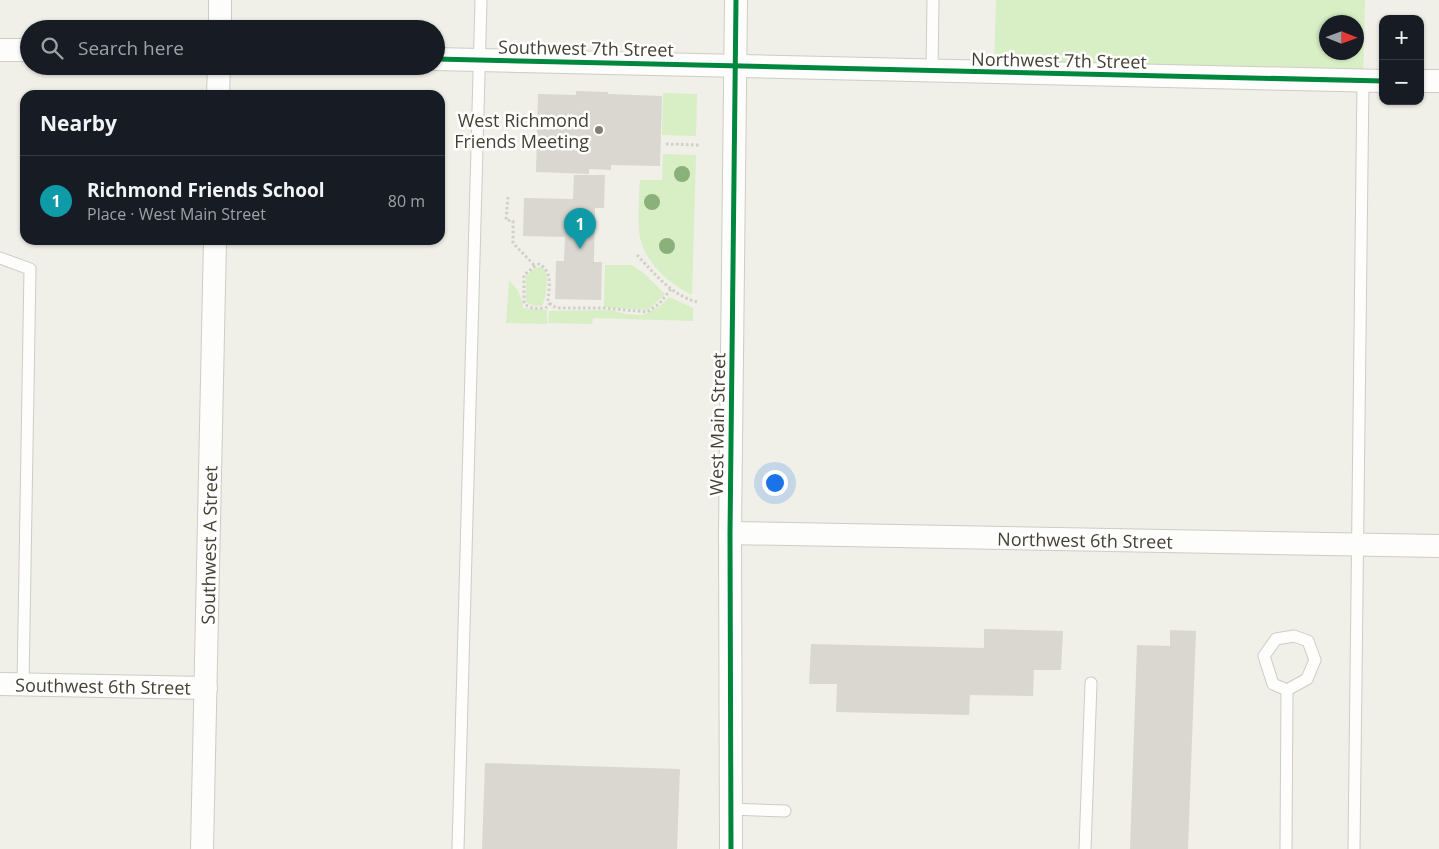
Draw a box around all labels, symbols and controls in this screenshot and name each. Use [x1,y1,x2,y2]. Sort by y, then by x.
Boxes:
north arrow [1319,15,1364,60]
map controls [1379,15,1424,105]
button: + [1379,15,1424,60]
search box [20,20,445,75]
icon: search [38,34,66,62]
street label: Southwest 7th Street [498,34,674,62]
text: Search here [78,35,184,61]
street label: Northwest 7th Street [971,46,1147,74]
button: − [1379,60,1424,105]
place label: West Richmond Friends Meeting [454,108,589,153]
text: Nearby [40,109,117,137]
marker: West Richmond Friends Meeting [593,124,605,136]
text: Richmond Friends School [87,177,324,203]
text: 1 [51,190,61,212]
text: 80 m [388,190,425,212]
text: Place · West Main Street [87,203,266,225]
pin: 1 [564,208,596,249]
street label: West Main Street [704,352,730,496]
street label: Southwest A Street [196,465,222,625]
your location [762,470,788,496]
street label: Northwest 6th Street [997,526,1173,554]
street label: Southwest 6th Street [15,672,191,700]

